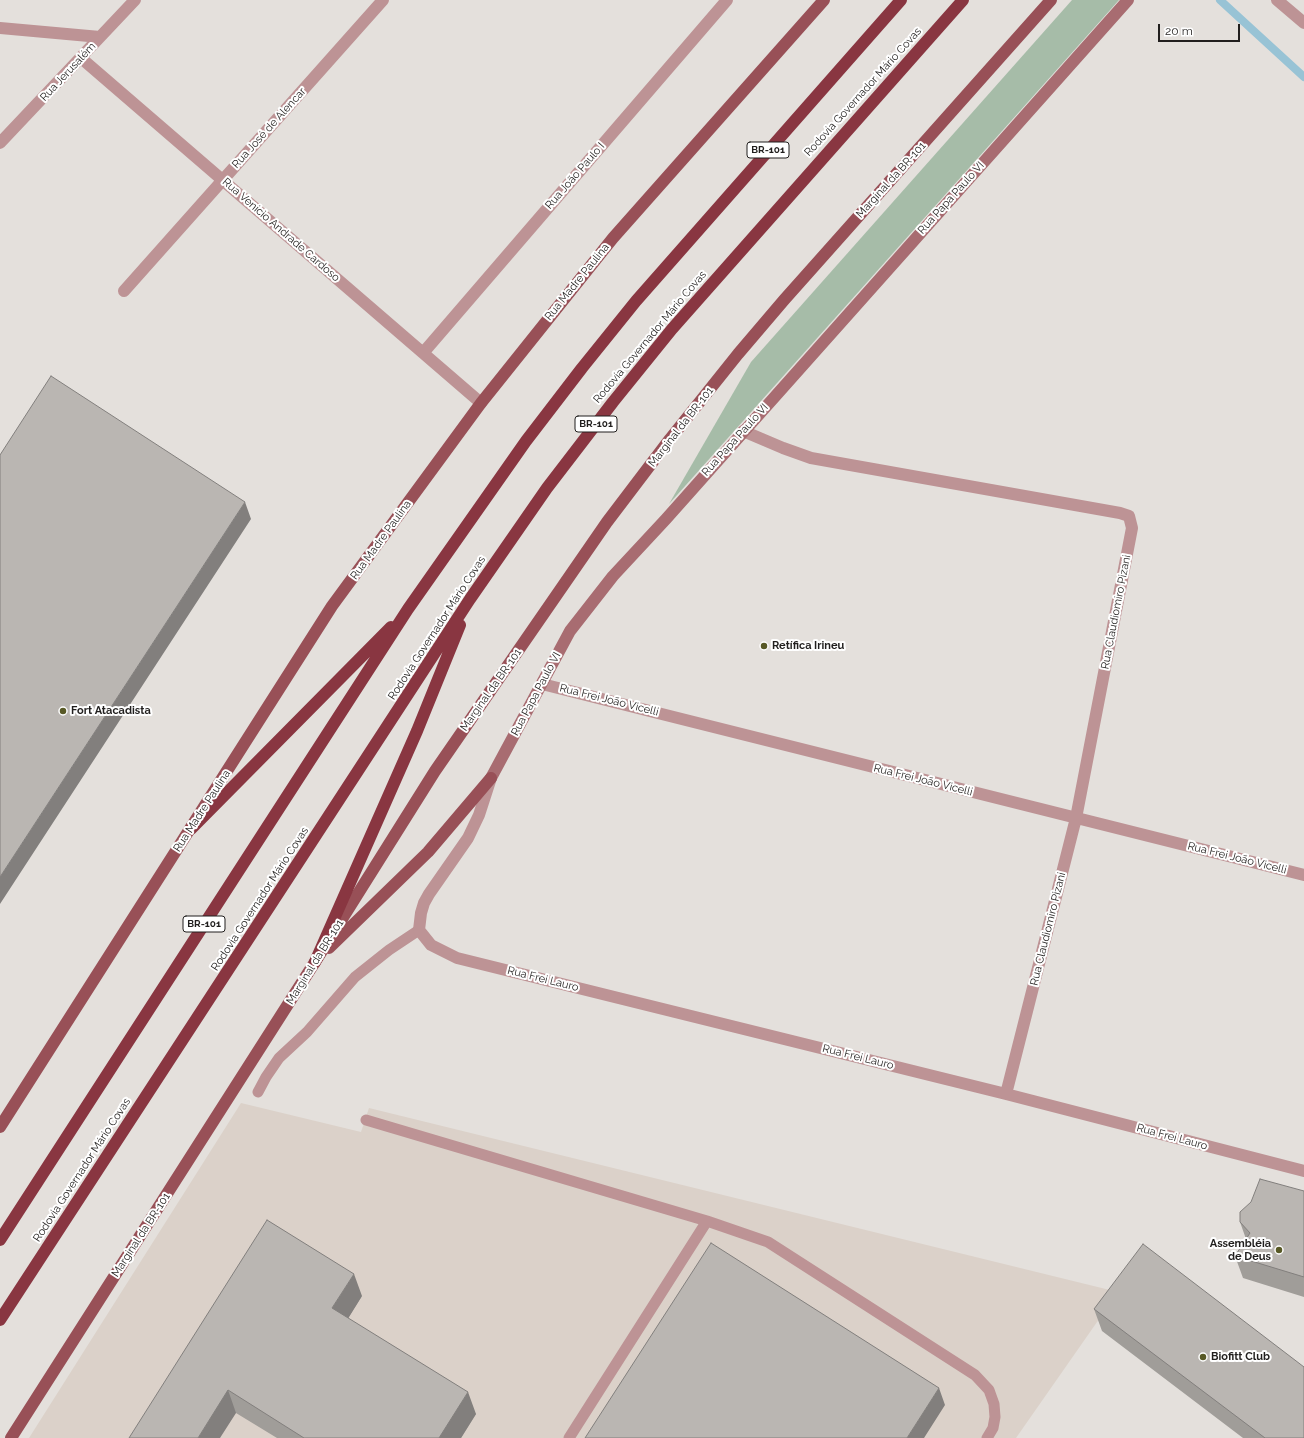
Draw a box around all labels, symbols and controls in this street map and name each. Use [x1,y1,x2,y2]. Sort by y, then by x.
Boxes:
scale bar [1160,16,1242,42]
text: 20 m [1165,24,1193,38]
street label: Rodovia Governador Mário Covas [802,25,924,159]
street label: Rua Jerusalém [37,40,99,104]
street label: Rua José de Alencar [229,85,309,171]
street label: Marginal da BR-101 [853,139,929,221]
street label: Rua João Paulo I [542,140,608,212]
road number: BR-101 [747,142,789,158]
street label: Rua Papa Paulo VI [915,159,987,237]
street label: Rua Venício Andrade Cardoso [220,175,342,285]
street label: Rua Madre Paulina [542,241,612,323]
street label: Rodovia Governador Mário Covas [591,268,709,406]
street label: Marginal da BR-101 [646,384,716,470]
street label: Rua Papa Paulo VI [699,401,771,479]
road number: BR-101 [575,416,617,432]
street label: Rua Madre Paulina [348,498,414,582]
street label: Rodovia Governador Mário Covas [386,554,488,702]
street label: Rua Claudiomiro Pizani [1098,554,1134,670]
place label: Retífica Irineu [772,639,844,653]
marker: Retífica Irineu [759,641,769,651]
street label: Marginal da BR-101 [458,646,524,734]
street label: Rua Papa Paulo VI [508,650,564,738]
street label: Rua Frei João Vicelli [558,681,660,719]
place label: Fort Atacadista [71,704,151,718]
marker: Fort Atacadista [58,706,68,716]
street label: Rua Frei João Vicelli [872,761,974,799]
street label: Rua Madre Paulina [171,768,233,854]
street label: Rodovia Governador Mário Covas [209,825,311,973]
street label: Rua Frei João Vicelli [1186,839,1288,877]
street label: Rua Claudiomiro Pizani [1028,871,1068,987]
road number: BR-101 [183,916,225,932]
street label: Marginal da BR-101 [284,917,346,1007]
street label: Rua Frei Lauro [506,964,580,994]
street label: Rua Frei Lauro [821,1042,895,1072]
street label: Rodovia Governador Mário Covas [31,1096,133,1244]
street label: Rua Frei Lauro [1135,1121,1209,1153]
street label: Marginal da BR-101 [109,1190,173,1280]
place label: Assembléia de Deus [1210,1237,1271,1263]
marker: Assembléia de Deus [1274,1245,1284,1255]
place label: Biofitt Club [1211,1350,1270,1364]
marker: Biofitt Club [1198,1352,1208,1362]

